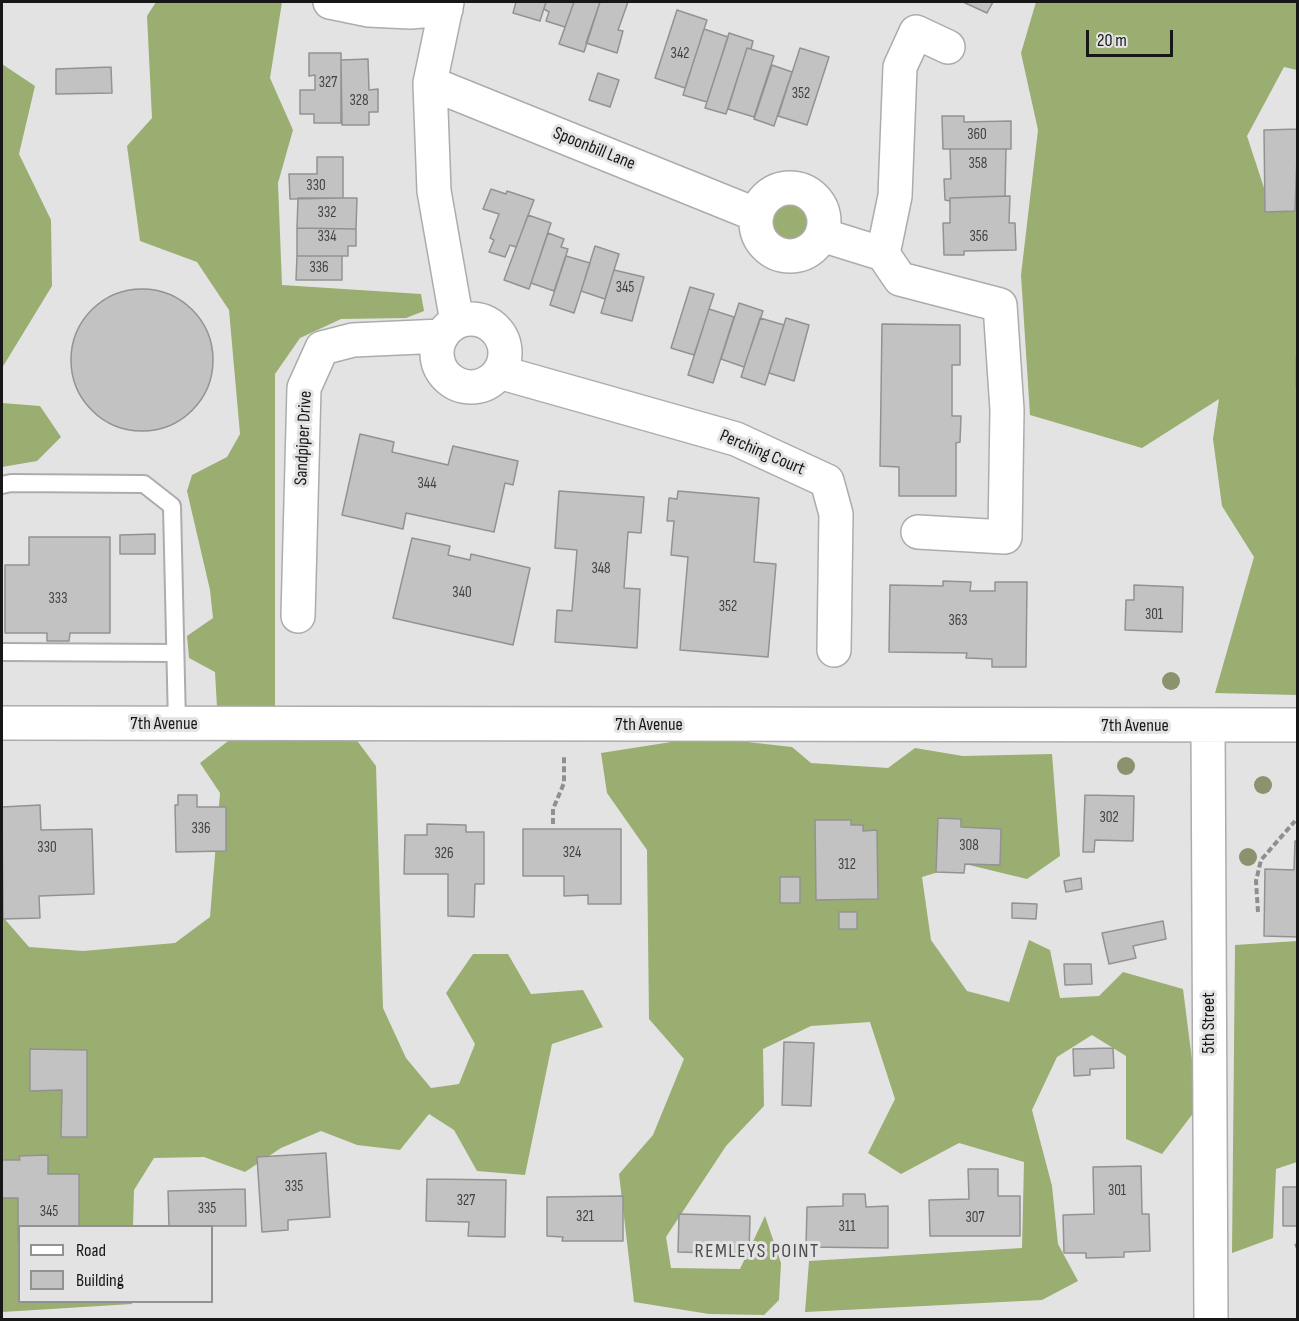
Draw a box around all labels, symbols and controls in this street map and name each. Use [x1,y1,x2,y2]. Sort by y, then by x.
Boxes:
scale bar [1089,18,1176,56]
text: 20 m [1097,30,1127,51]
house number: 342 [671,45,689,63]
house number: 327 [319,74,337,92]
house number: 352 [792,85,810,103]
house number: 328 [349,92,369,110]
street label: Spoonbill Lane [550,123,638,175]
house number: 360 [967,126,987,144]
house number: 358 [969,155,987,173]
house number: 330 [306,177,326,195]
house number: 332 [318,204,336,222]
house number: 334 [318,228,336,246]
house number: 356 [970,228,988,246]
house number: 336 [309,259,329,277]
house number: 345 [616,279,634,297]
street label: Sandpiper Drive [291,390,317,486]
street label: Perching Court [716,425,808,481]
house number: 344 [418,475,436,493]
house number: 348 [591,560,611,578]
house number: 340 [452,584,472,602]
house number: 333 [49,590,67,608]
house number: 352 [719,598,737,616]
house number: 301 [1145,606,1163,624]
house number: 363 [948,612,968,630]
street label: 7th Avenue [130,713,198,735]
street label: 7th Avenue [615,714,683,736]
street label: 7th Avenue [1101,715,1169,737]
house number: 302 [1099,809,1119,827]
house number: 336 [191,820,211,838]
house number: 308 [959,837,979,855]
house number: 330 [37,839,57,857]
house number: 324 [563,844,581,862]
house number: 326 [434,845,454,863]
house number: 312 [838,856,856,874]
street label: 5th Street [1198,992,1220,1054]
house number: 335 [285,1178,303,1196]
house number: 301 [1108,1182,1126,1200]
house number: 327 [457,1192,475,1210]
house number: 335 [198,1200,216,1218]
house number: 345 [40,1203,58,1221]
house number: 321 [576,1208,594,1226]
house number: 307 [966,1209,984,1227]
house number: 311 [839,1218,855,1236]
legend [18,1225,213,1303]
text: Road [76,1240,106,1261]
district label: REMLEYS POINT [694,1240,820,1264]
text: Building [76,1270,124,1291]

